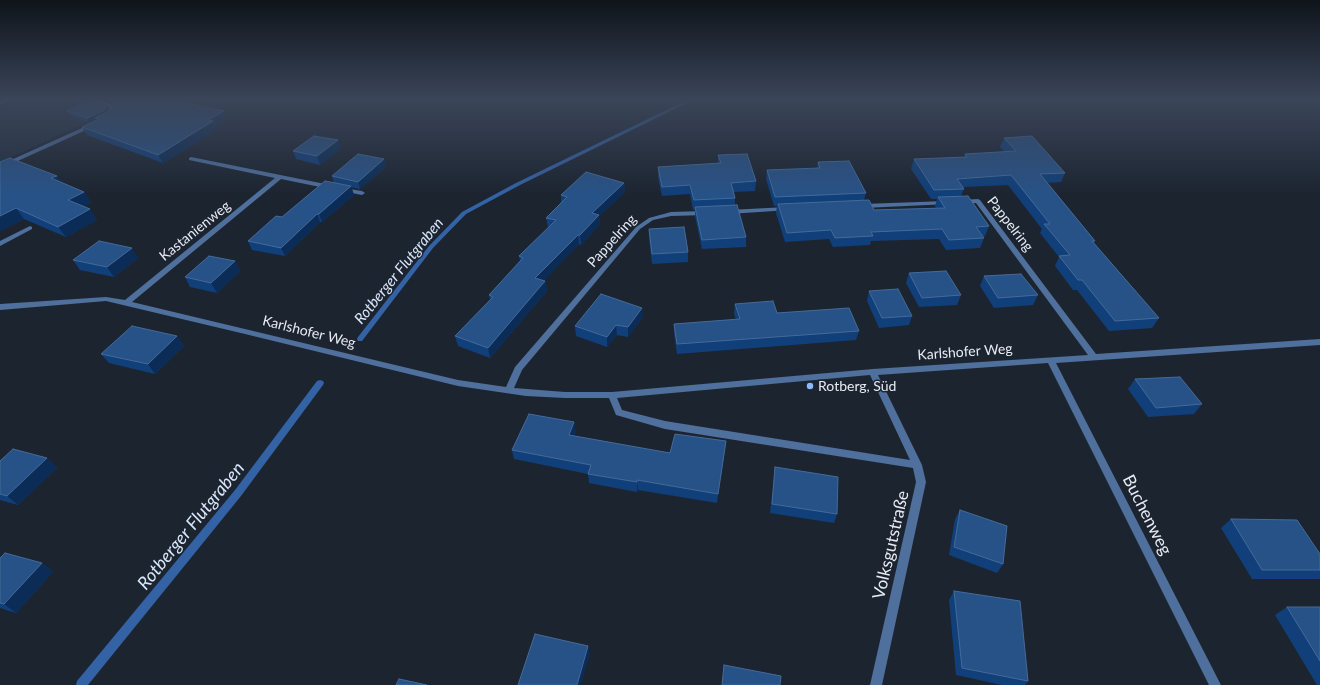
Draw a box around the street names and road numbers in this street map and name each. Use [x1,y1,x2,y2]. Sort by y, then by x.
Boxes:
street label: Pappelring [983,193,1037,255]
street label: Kastanienweg [156,197,234,265]
street label: Pappelring [584,211,640,271]
street label: Karlshofer Weg [261,312,357,352]
street label: Karlshofer Weg [917,340,1013,364]
street label: Buchenweg [1118,471,1176,559]
street label: Volksgutstraße [869,489,913,601]

